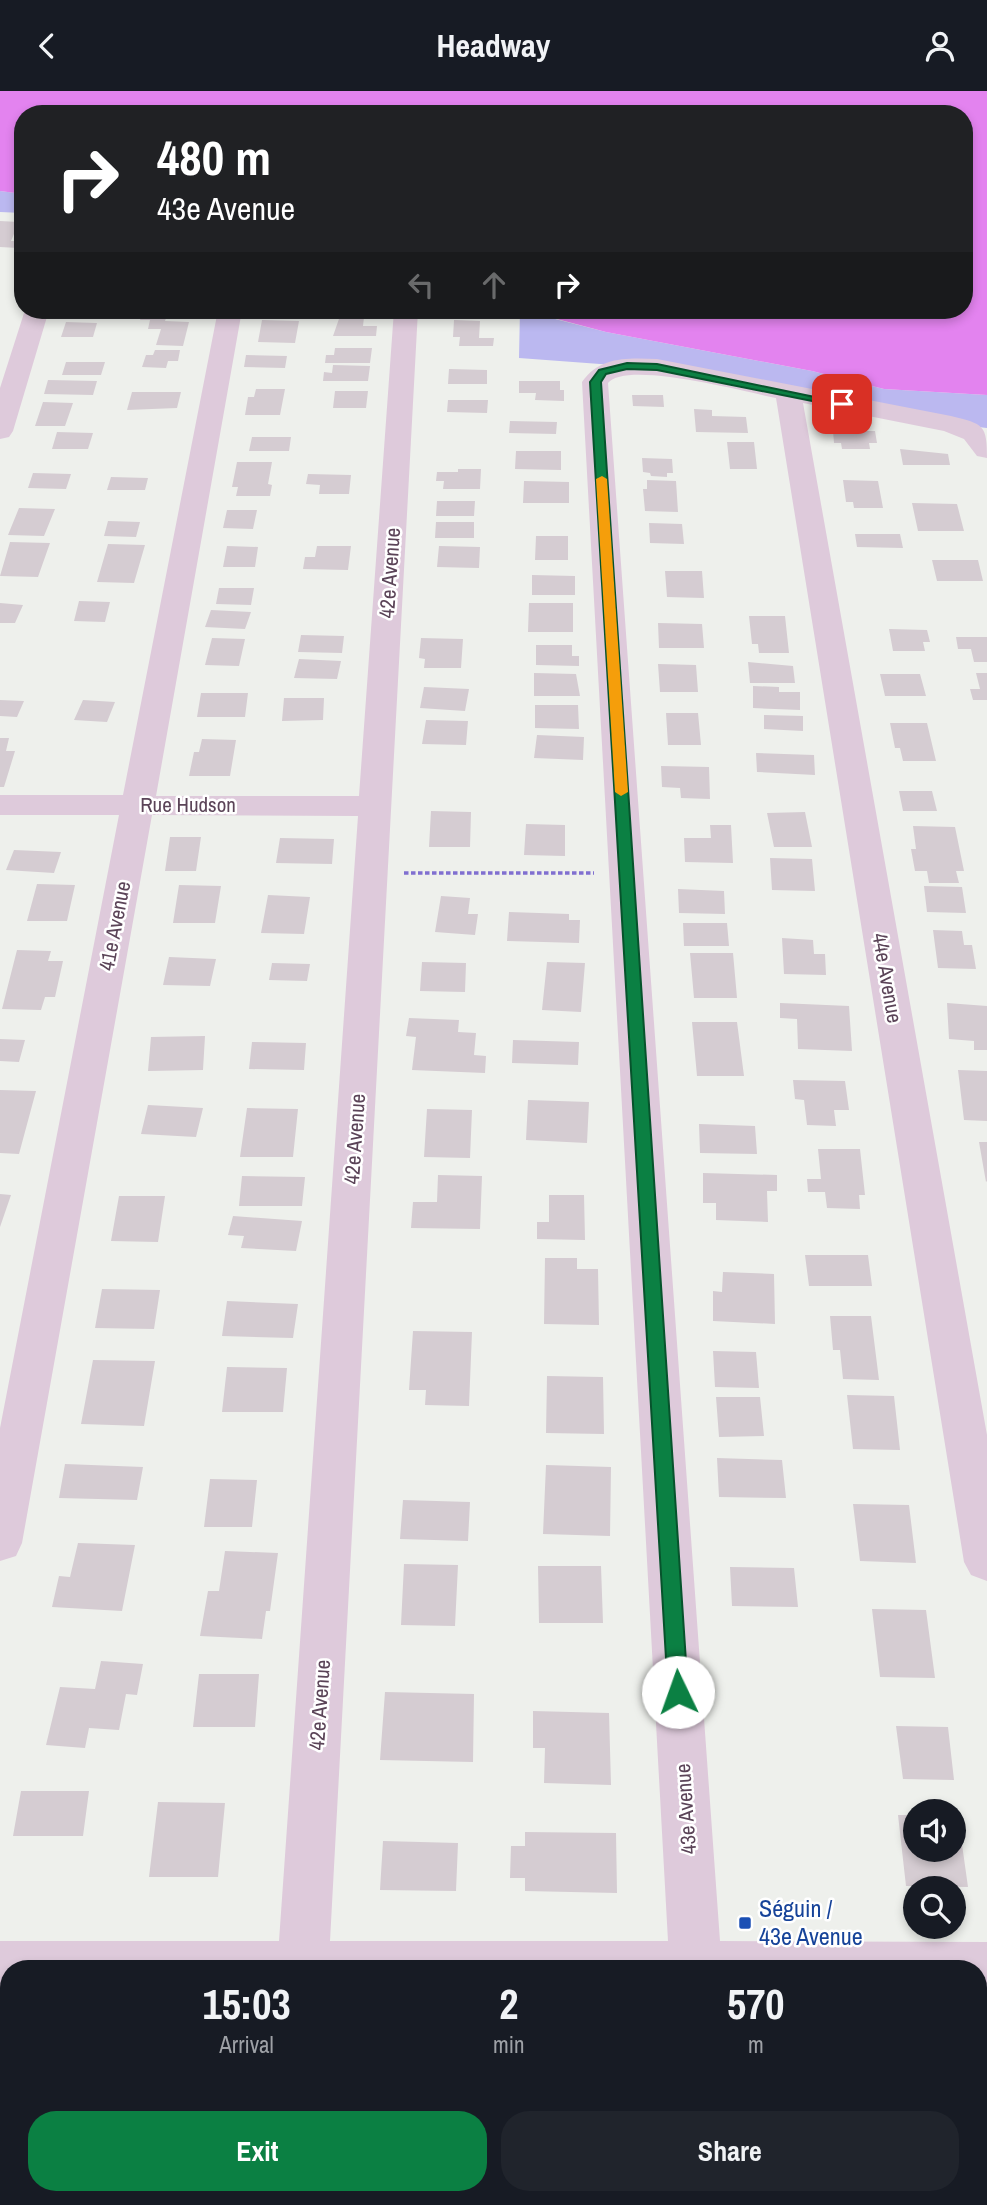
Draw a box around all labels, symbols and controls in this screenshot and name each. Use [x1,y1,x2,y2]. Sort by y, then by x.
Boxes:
text: Headway [437,24,550,67]
icon: back [28,27,66,65]
icon: person [921,27,959,65]
text: 480 m [157,124,271,190]
icon: right [42,133,133,224]
text: 43e Avenue [157,187,295,230]
icon: left [402,266,440,304]
icon: ahead [475,266,513,304]
icon: right [548,266,586,304]
pin [812,374,872,434]
icon: arrive [823,385,861,423]
street label: 42e Avenue [372,527,407,619]
street label: Rue Hudson [140,790,236,819]
street label: 41e Avenue [92,879,137,973]
street label: 44e Avenue [865,931,910,1025]
street label: 42e Avenue [337,1093,372,1185]
position arrow [641,1655,715,1729]
street label: 42e Avenue [302,1659,337,1751]
street label: 43e Avenue [668,1763,703,1855]
map controls [903,1799,966,1939]
button: sound [903,1799,966,1862]
button: search [903,1876,966,1939]
place label: Séguin / 43e Avenue [759,1892,863,1952]
marker: Séguin / 43e Avenue [737,1915,753,1931]
text: 15:03 [203,1976,291,2032]
text: 2 [499,1976,518,2032]
text: 570 [727,1976,785,2032]
text: Arrival [219,2029,274,2060]
text: min [493,2029,525,2060]
text: m [748,2029,764,2060]
button: Exit [28,2111,487,2191]
button: Share [501,2111,959,2191]

